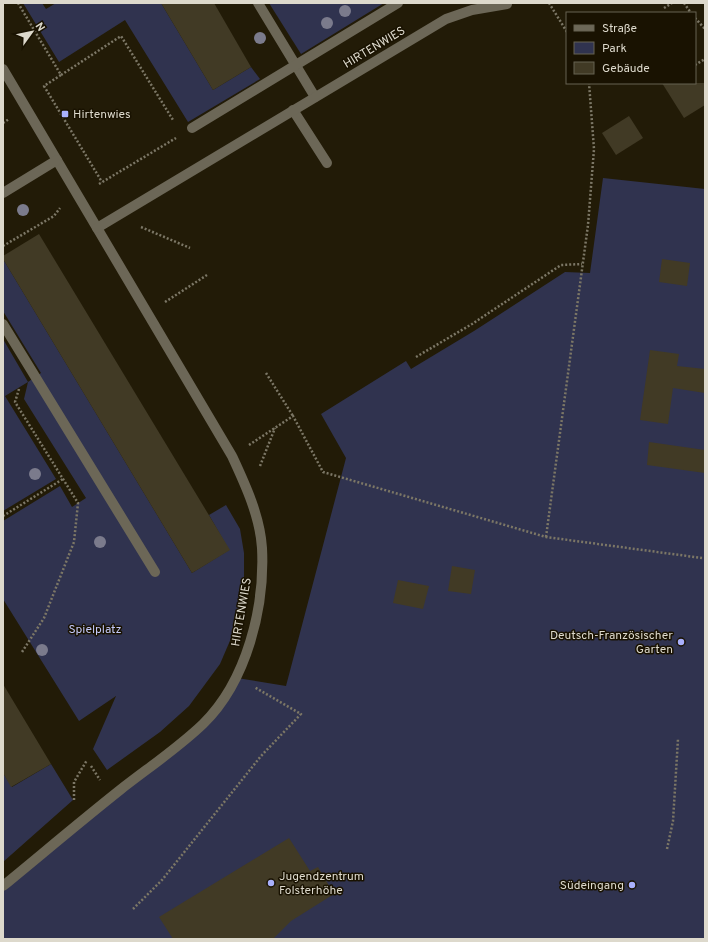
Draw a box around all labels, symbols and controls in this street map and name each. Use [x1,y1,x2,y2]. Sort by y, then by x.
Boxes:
north arrow [12,12,52,52]
legend [566,12,696,84]
text: N [32,20,48,34]
text: Straße [602,21,637,37]
street label: HIRTENWIES [341,23,408,73]
text: Park [602,41,627,57]
text: Gebäude [602,61,650,77]
place label: Hirtenwies [73,107,131,123]
marker: Hirtenwies [60,109,70,119]
street label: HIRTENWIES [228,577,256,648]
park label: Spielplatz [68,622,122,638]
place label: Deutsch-Französischer Garten [550,628,673,658]
marker: Deutsch-Französischer Garten [676,637,686,647]
place label: Jugendzentrum Folsterhöhe [279,869,364,899]
marker: Jugendzentrum Folsterhöhe [266,878,276,888]
place label: Südeingang [560,878,624,894]
marker: Südeingang [627,880,637,890]

